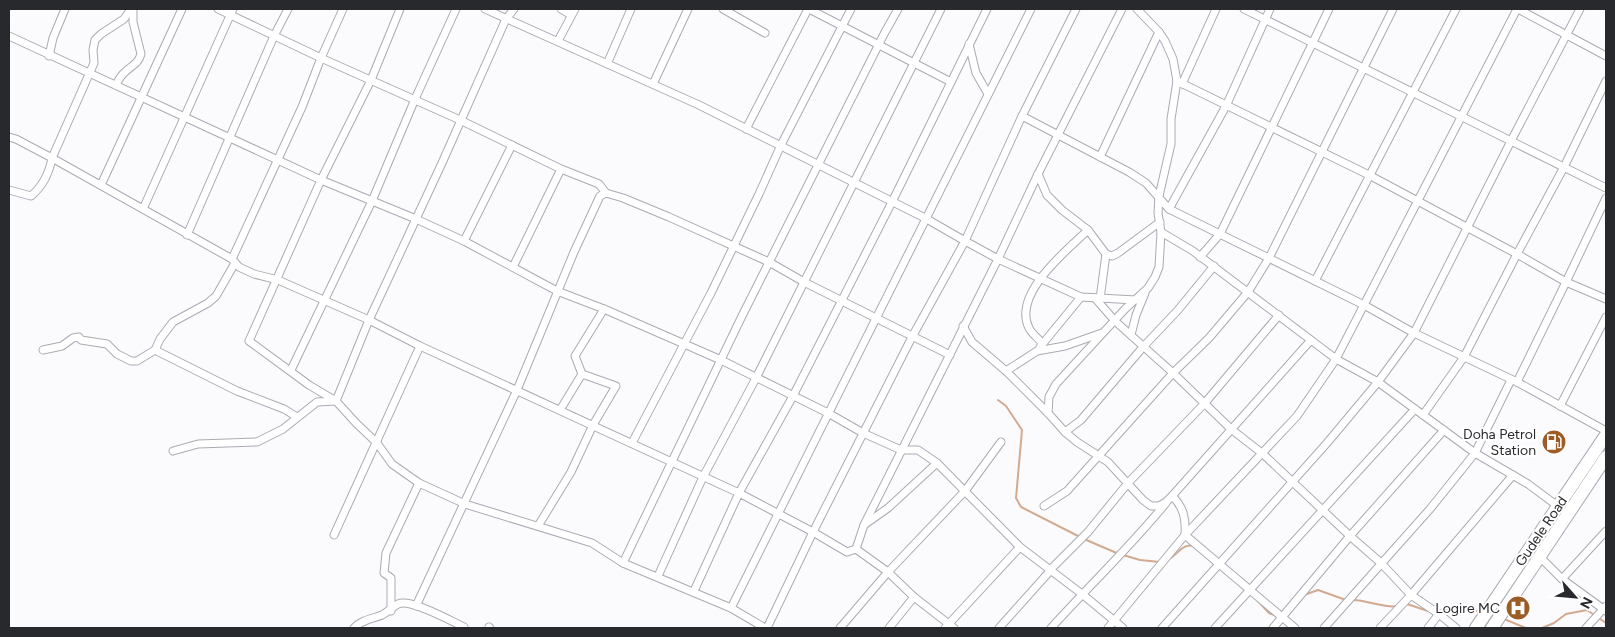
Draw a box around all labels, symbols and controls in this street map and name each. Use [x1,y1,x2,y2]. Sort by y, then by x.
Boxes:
place label: Doha Petrol Station [1463,426,1536,459]
fuel station icon: Doha Petrol Station [1541,429,1567,455]
street label: Gudele Road [1512,493,1571,569]
north arrow [1550,572,1600,622]
text: N [1576,594,1596,611]
hospital icon: Logire MC [1505,595,1531,621]
place label: Logire MC [1435,600,1500,617]

